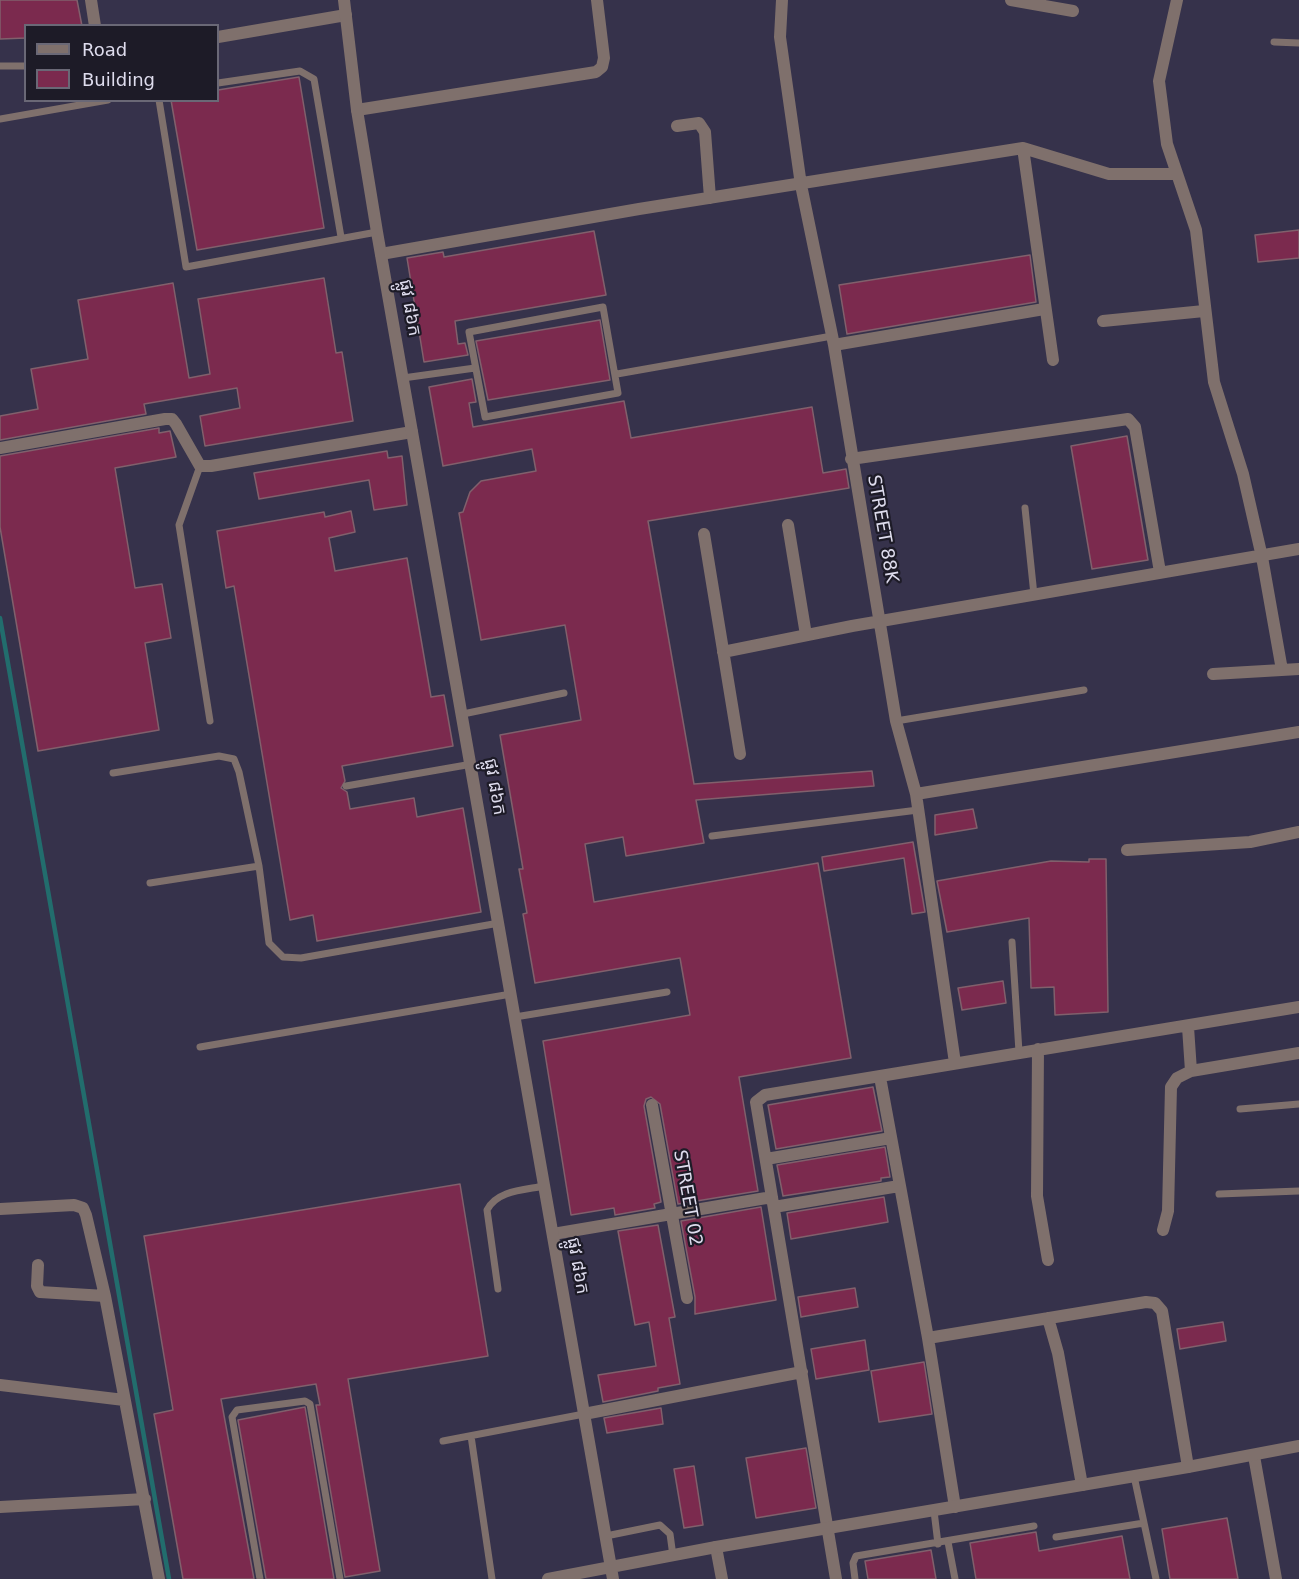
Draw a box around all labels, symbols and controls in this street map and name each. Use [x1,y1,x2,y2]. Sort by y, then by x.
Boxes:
legend [24,24,219,102]
text: Road [82,39,127,60]
text: Building [82,69,155,90]
street label: ផ្លូវ ៨៦ក [393,278,425,338]
street label: STREET 88K [862,473,902,585]
street label: ផ្លូវ ៨៦ក [478,757,510,817]
street label: STREET 02 [668,1148,706,1248]
street label: ផ្លូវ ៨៦ក [561,1236,593,1296]

